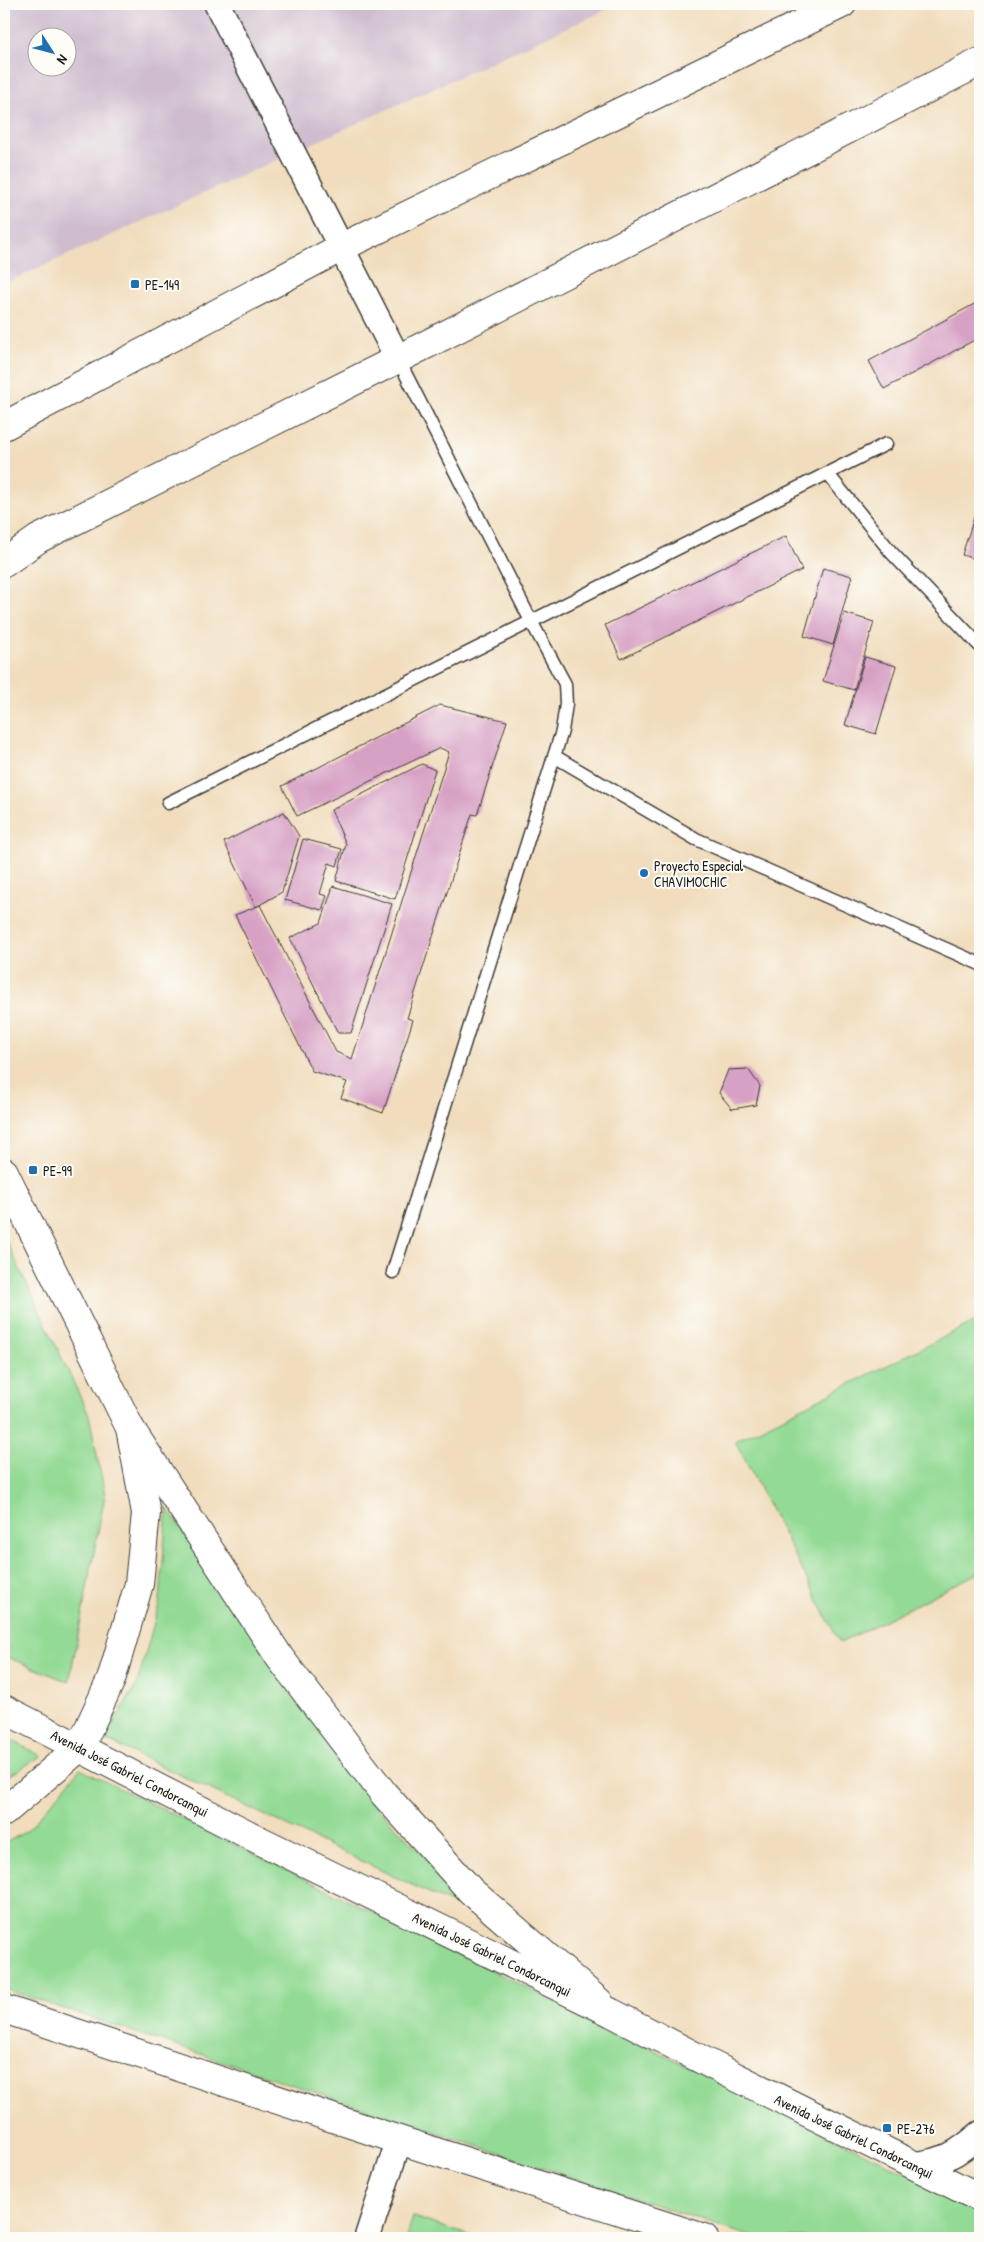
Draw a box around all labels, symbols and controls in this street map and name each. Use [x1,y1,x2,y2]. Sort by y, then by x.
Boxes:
north arrow [28,28,78,78]
text: N [53,51,73,69]
place label: PE-149 [145,275,179,294]
marker: PE-149 [129,278,141,290]
place label: Proyecto Especial CHAVIMOCHIC [654,856,744,891]
marker: Proyecto Especial CHAVIMOCHIC [638,867,650,879]
place label: PE-99 [43,1161,72,1180]
marker: PE-99 [27,1164,39,1176]
street label: Avenida José Gabriel Condorcanqui [48,1725,212,1822]
street label: Avenida José Gabriel Condorcanqui [409,1907,574,2002]
street label: Avenida José Gabriel Condorcanqui [771,2089,936,2184]
place label: PE-276 [897,2119,935,2138]
marker: PE-276 [881,2122,893,2134]

